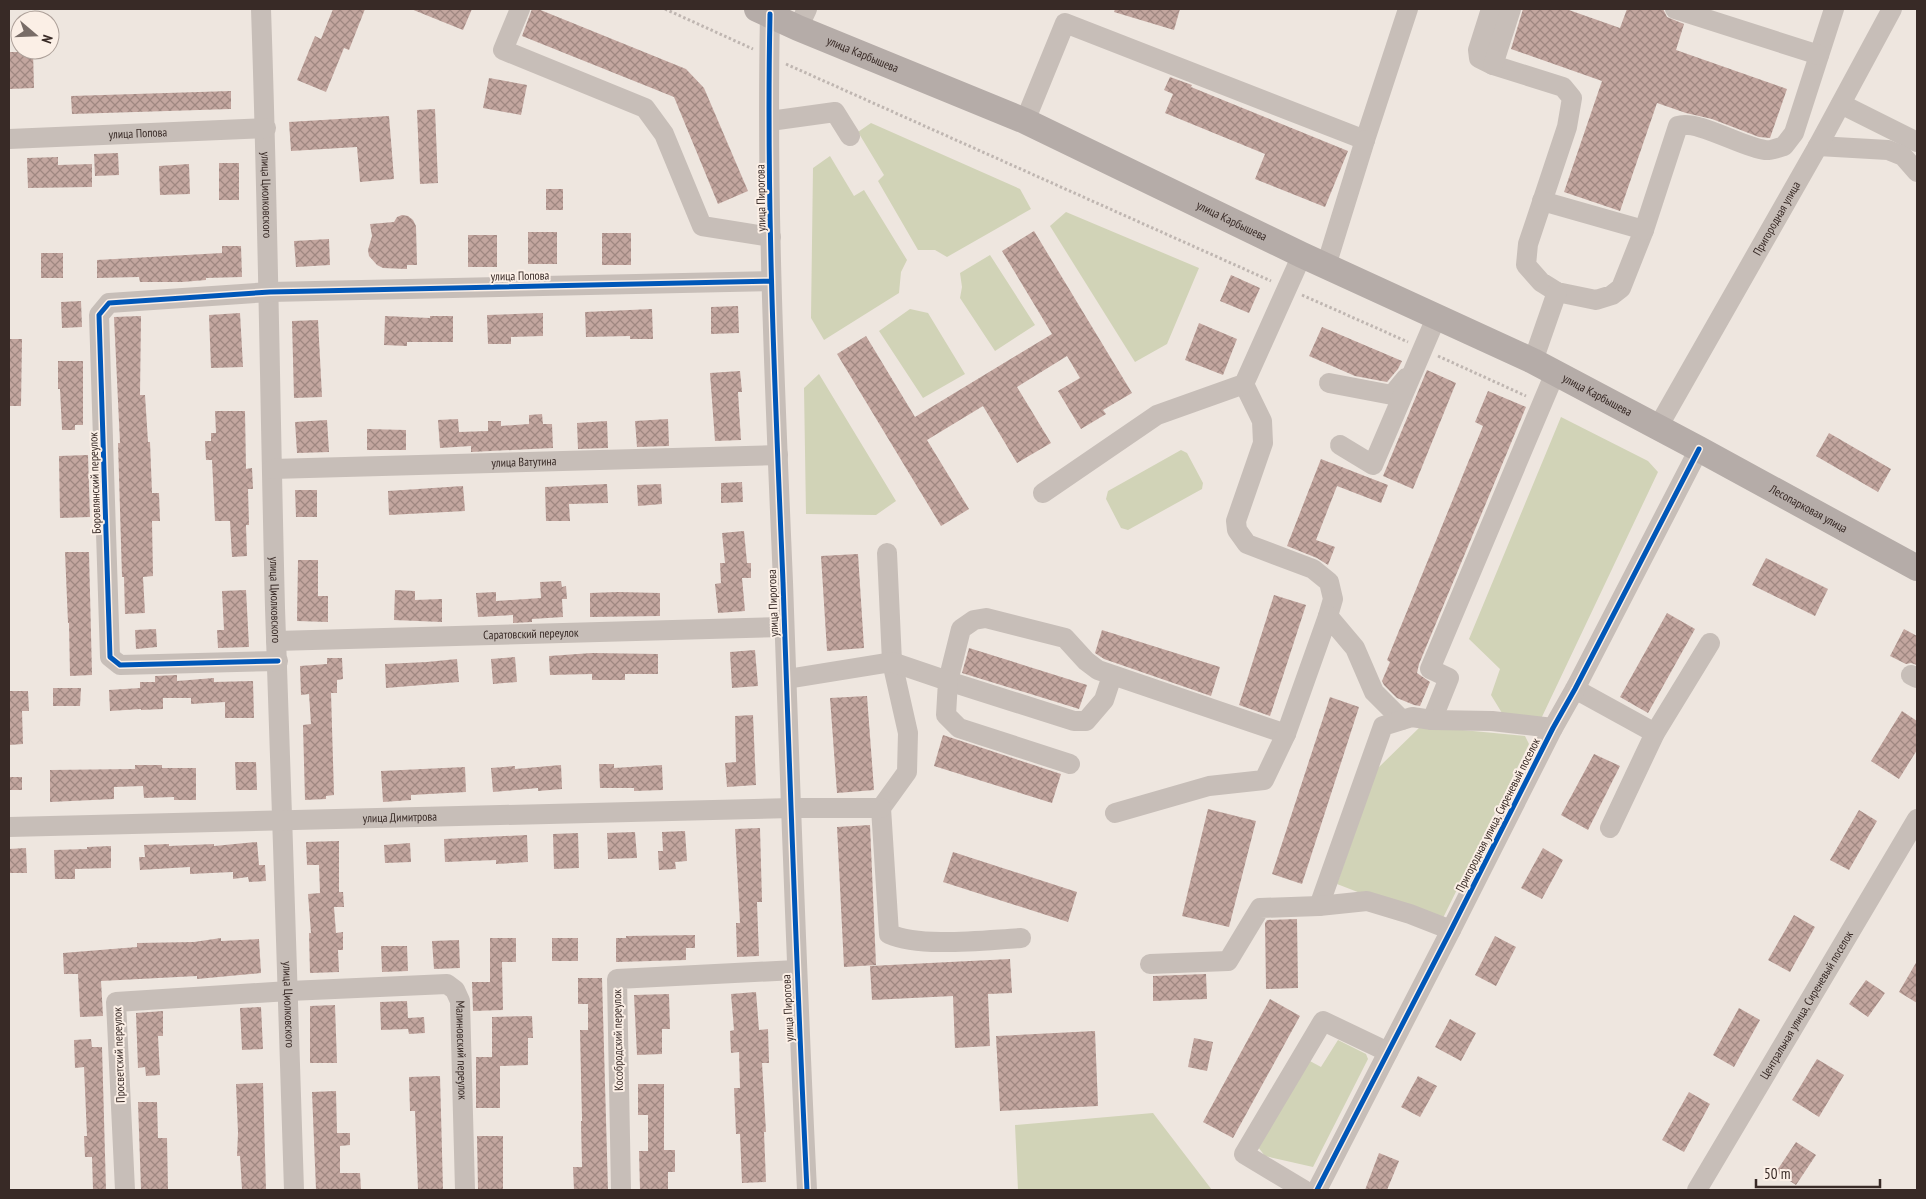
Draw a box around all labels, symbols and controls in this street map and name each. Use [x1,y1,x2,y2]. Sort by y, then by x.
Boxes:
north arrow [10,10,60,60]
text: N [38,33,57,46]
street label: улица Карбышева [825,33,901,76]
street label: улица Попова [108,124,168,142]
street label: улица Циолковского [258,152,275,238]
street label: улица Пирогова [752,164,769,232]
street label: Пригородная улица [1749,178,1803,258]
street label: улица Карбышева [1194,197,1270,244]
street label: улица Попова [491,267,550,284]
street label: улица Карбышева [1560,370,1635,419]
street label: Боровлянский переулок [85,432,104,534]
street label: улица Ватутина [491,453,557,470]
street label: Лесопарковая улица [1766,481,1850,536]
street label: улица Циолковского [267,557,284,643]
street label: улица Пирогова [764,569,781,637]
street label: Саратовский переулок [483,625,579,642]
street label: Пригородная улица, Сиреневый поселок [1452,735,1543,894]
street label: улица Димитрова [363,809,437,825]
street label: Центральная улица, Сиреневый поселок [1756,928,1856,1082]
street label: улица Циолковского [280,961,298,1048]
street label: улица Пирогова [778,974,797,1042]
street label: Кособродский переулок [609,989,626,1091]
street label: Малиновский переулок [453,1000,471,1100]
street label: Просветский переулок [109,1007,128,1103]
scale bar [1756,1156,1880,1188]
text: 50 m [1764,1164,1790,1183]

